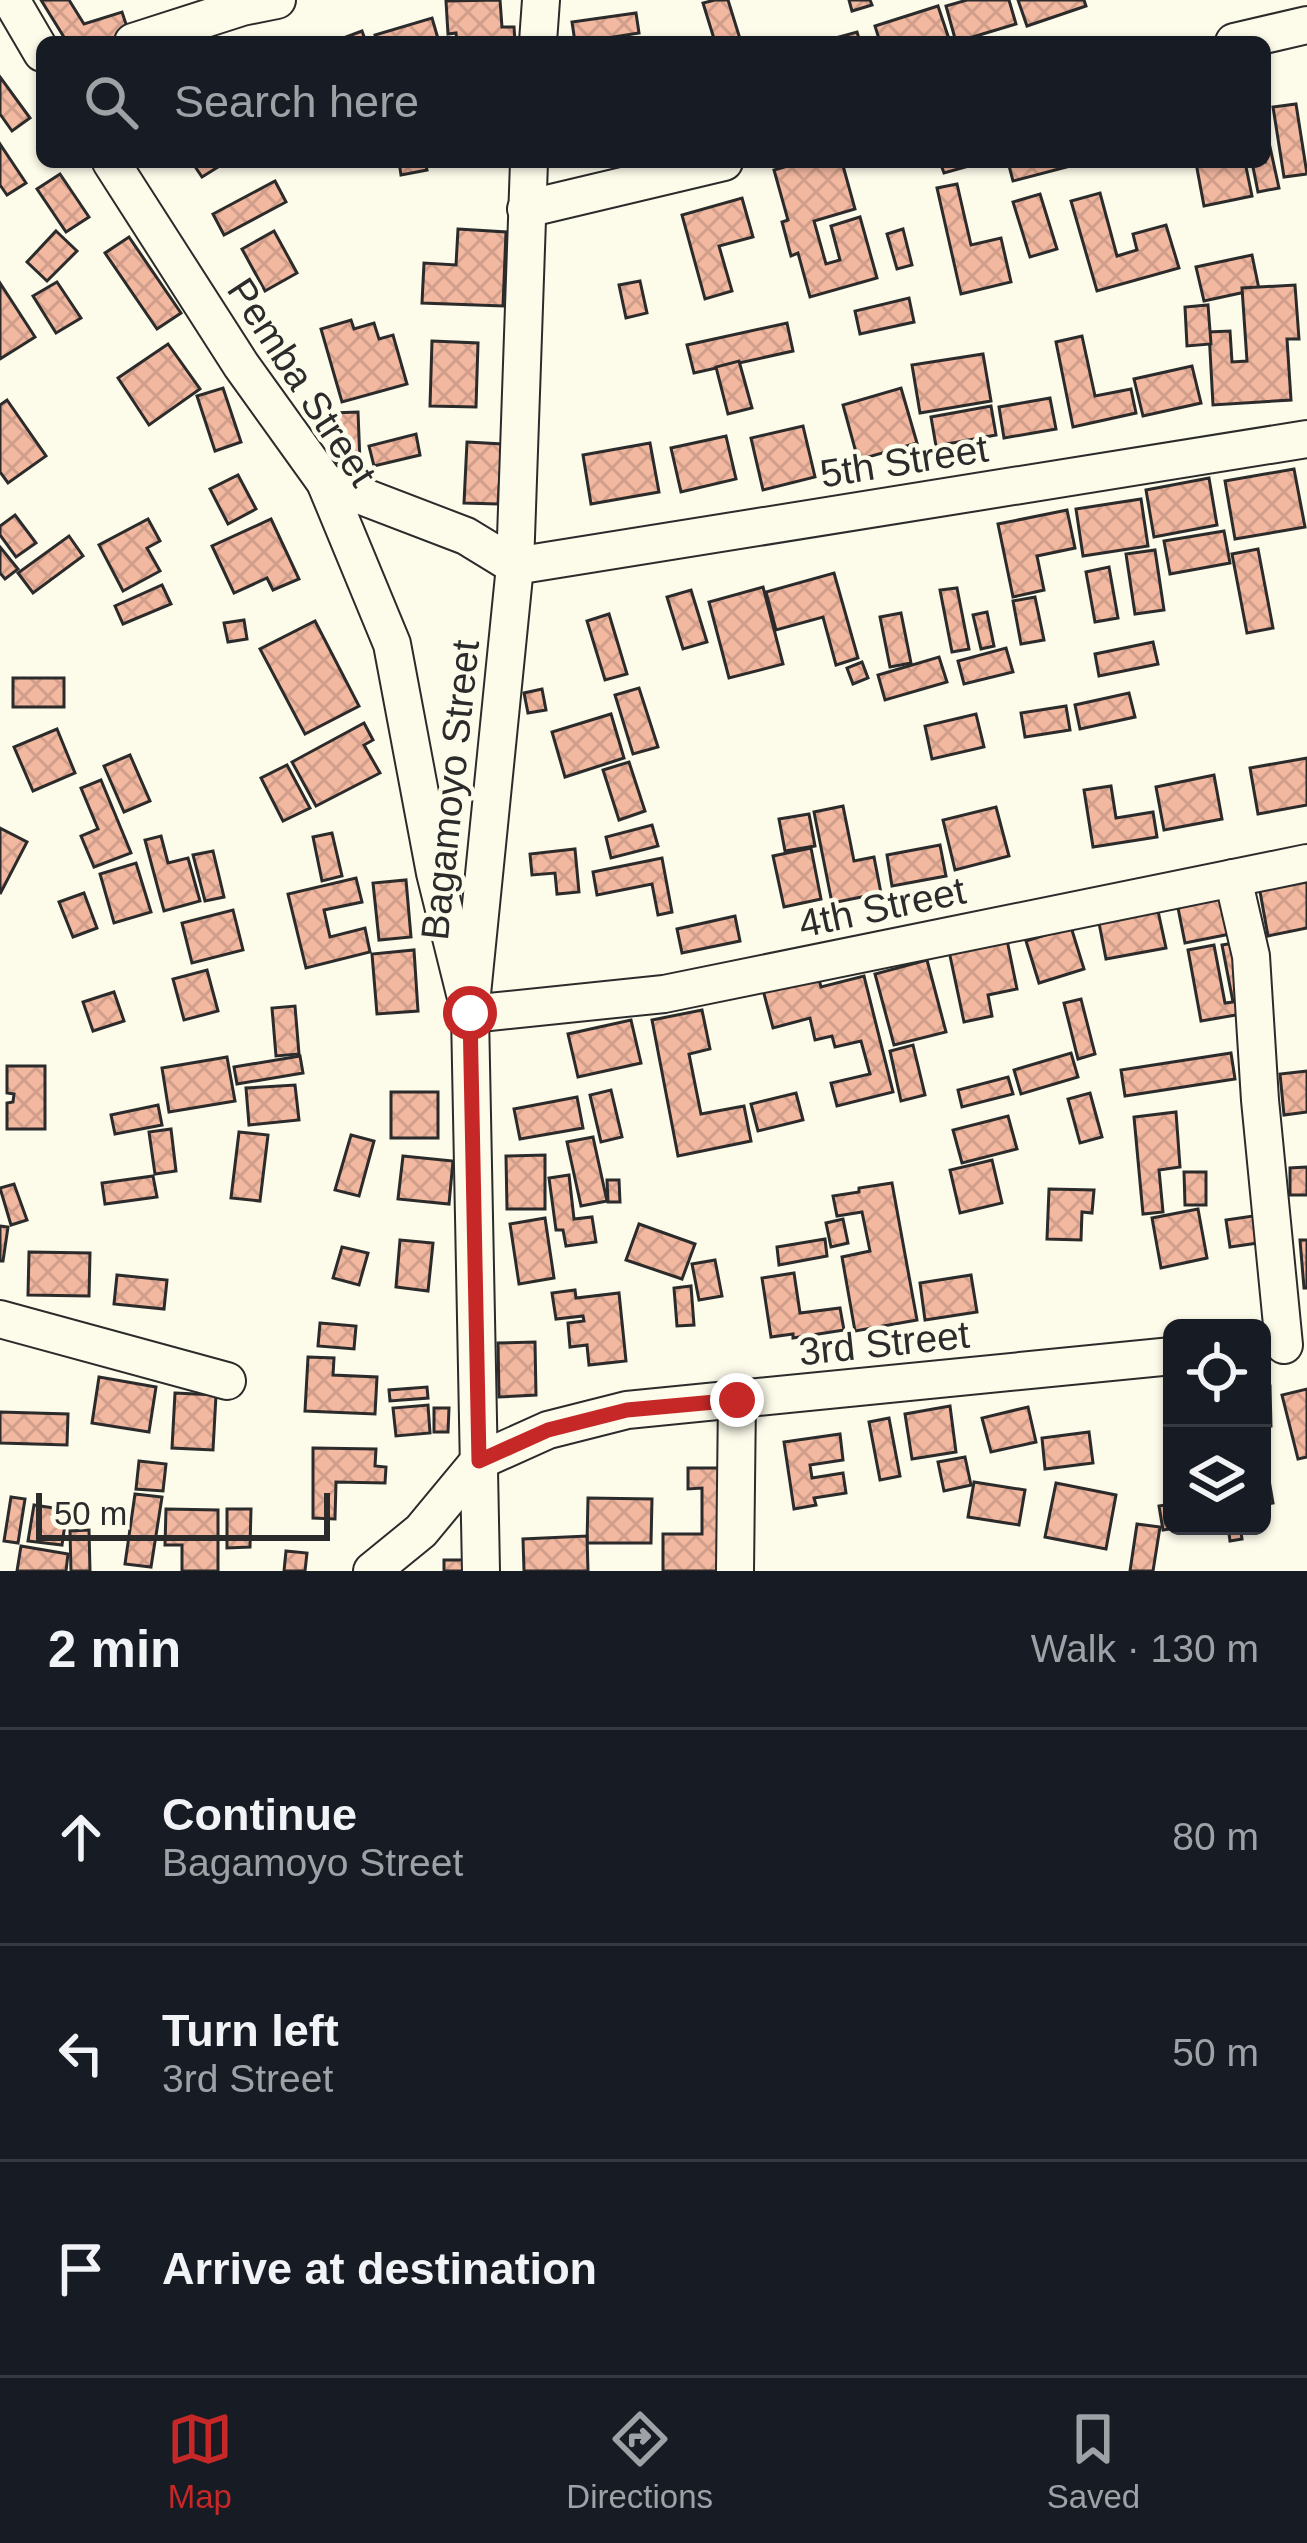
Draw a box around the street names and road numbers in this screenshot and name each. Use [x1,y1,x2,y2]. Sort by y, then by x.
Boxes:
street label: Pemba Street [219,270,385,494]
street label: 5th Street [817,427,991,495]
street label: Bagamoyo Street [413,638,487,942]
street label: 4th Street [795,868,969,946]
street label: 3rd Street [797,1313,972,1373]

